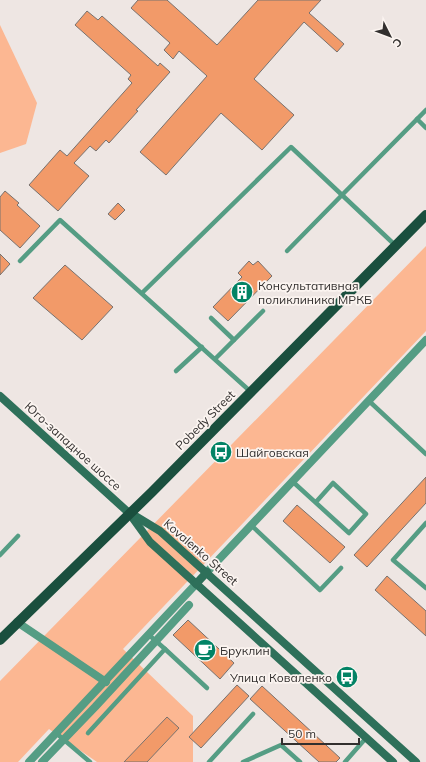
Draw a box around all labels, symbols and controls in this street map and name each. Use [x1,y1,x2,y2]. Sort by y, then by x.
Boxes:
north arrow [370,16,410,56]
text: С [389,35,405,51]
place label: Консультативная поликлиника МРКБ [258,278,372,307]
building icon: Консультативная поликлиника МРКБ [229,279,255,305]
street label: Pobedy Street [172,387,238,453]
street label: Юго-западное шоссе [22,399,125,494]
bus stop icon: Шайговская [208,439,234,465]
place label: Шайговская [236,445,309,460]
street label: Kovalenko Street [161,516,241,588]
cafe icon: Бруклин [192,637,218,663]
place label: Бруклин [220,643,270,658]
bus stop icon: Улица Коваленко [334,664,360,690]
place label: Улица Коваленко [229,670,332,685]
scale bar [282,720,359,746]
text: 50 m [288,726,316,741]

